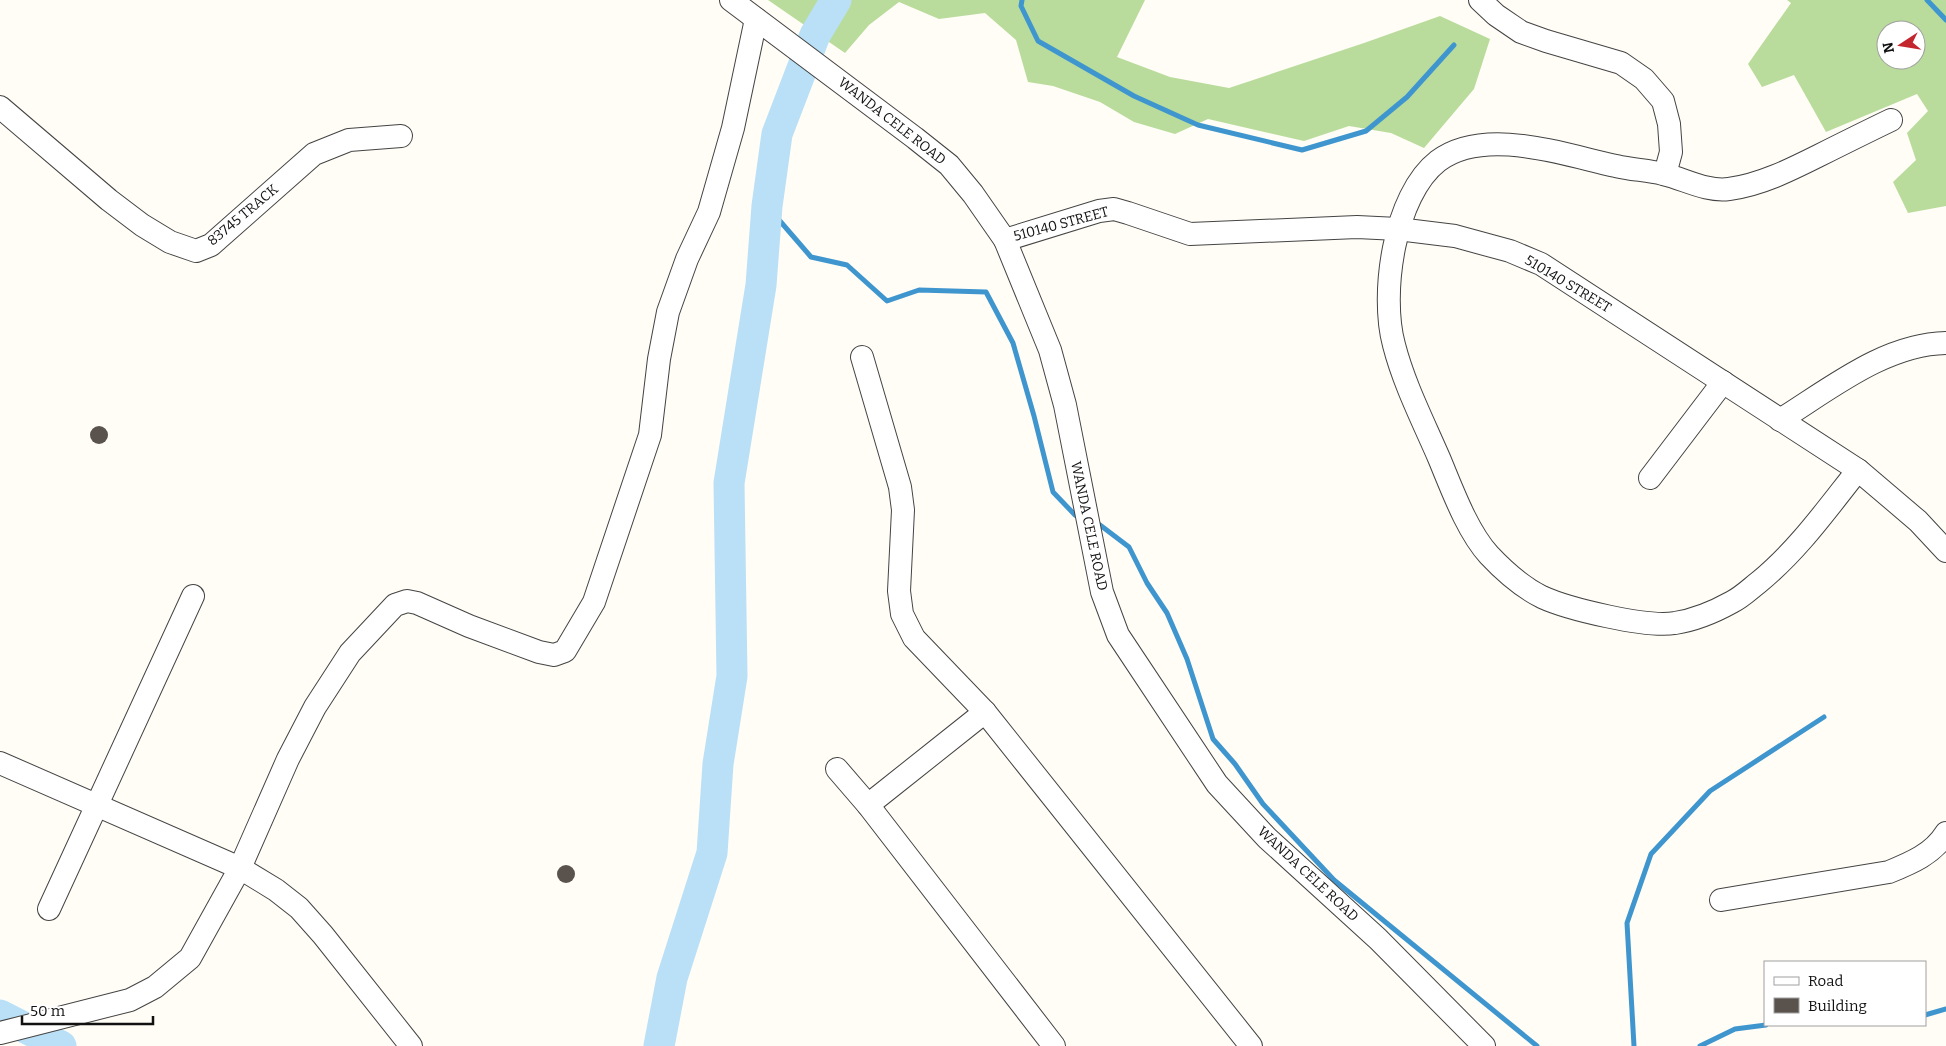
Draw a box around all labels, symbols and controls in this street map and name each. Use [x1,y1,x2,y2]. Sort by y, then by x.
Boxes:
north arrow [1876,20,1926,70]
text: N [1879,40,1898,55]
street label: WANDA CELE ROAD [835,74,949,168]
street label: 83745 TRACK [204,181,282,249]
street label: 510140 STREET [1012,203,1110,245]
street label: 510140 STREET [1522,252,1614,316]
street label: WANDA CELE ROAD [1067,460,1111,592]
street label: WANDA CELE ROAD [1254,823,1362,925]
legend [1764,961,1926,1026]
text: Road [1808,972,1843,990]
scale bar [22,994,154,1026]
text: Building [1808,997,1867,1015]
text: 50 m [30,1002,66,1020]

